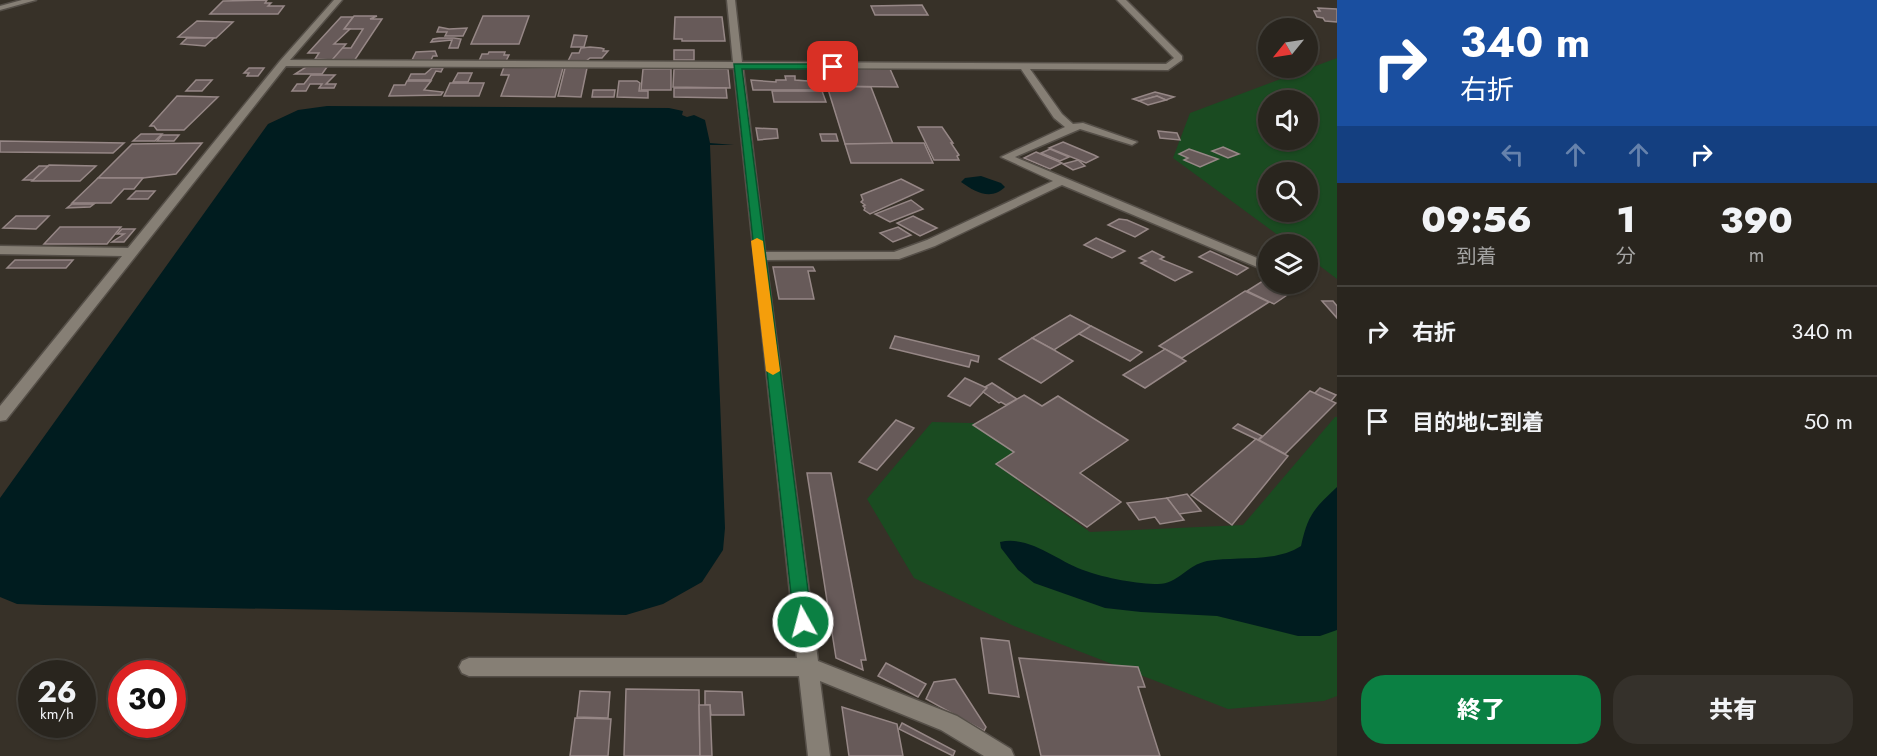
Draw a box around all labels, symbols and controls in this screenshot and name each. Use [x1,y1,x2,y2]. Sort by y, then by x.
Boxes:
text: 340 m [1460,12,1590,73]
north arrow [1258,18,1318,78]
map controls [1258,18,1318,294]
icon: right [1361,24,1439,102]
pin [807,41,858,92]
icon: arrive [816,50,849,83]
text: 右折 [1460,70,1514,109]
button: sound [1258,90,1318,150]
icon: left [1496,138,1529,171]
icon: ahead [1559,138,1592,171]
icon: ahead [1622,138,1655,171]
icon: right [1685,138,1718,171]
button: search [1258,162,1318,222]
text: 09:56 [1421,193,1532,245]
text: 1 [1616,193,1635,245]
text: 390 [1720,194,1793,246]
button: layers [1258,234,1318,294]
text: m [1749,241,1764,270]
text: 到着 [1456,242,1496,271]
text: 分 [1616,242,1636,271]
icon: right [1361,315,1394,348]
text: 340 m [1791,315,1853,347]
text: 右折 [1412,316,1456,348]
icon: arrive [1361,405,1394,438]
text: 50 m [1804,405,1853,437]
text: 目的地に到着 [1412,406,1544,438]
position arrow [771,590,835,654]
speed limit sign: 30 [108,660,186,738]
text: 26 [37,670,77,713]
button: 終了 [1361,675,1601,744]
button: 共有 [1613,675,1853,744]
text: km/h [40,703,74,725]

